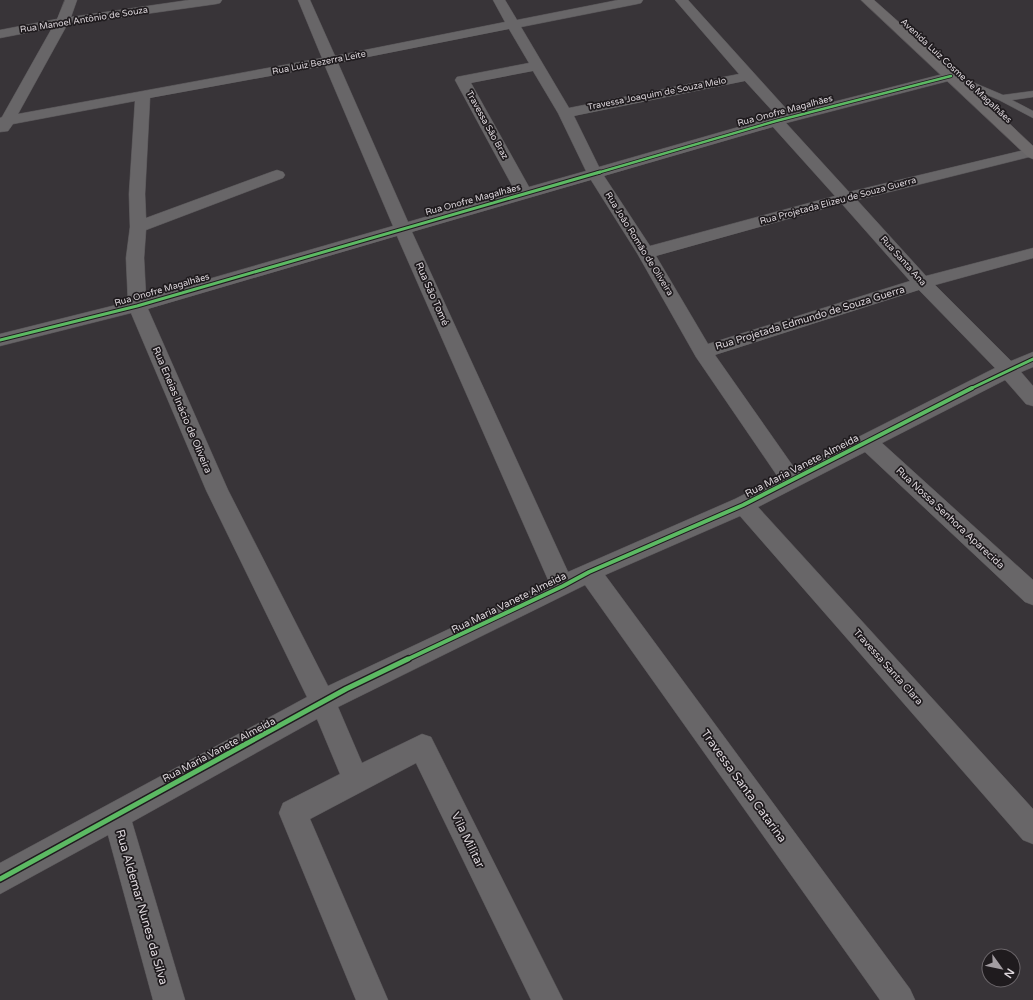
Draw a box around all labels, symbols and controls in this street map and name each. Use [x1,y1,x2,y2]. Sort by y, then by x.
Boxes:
street label: Rua Manoel Antônio de Souza [19,4,149,36]
street label: Avenida Luiz Cosme de Magalhães [898,16,1014,126]
street label: Rua Luiz Bezerra Leite [271,49,367,77]
street label: Travessa Joaquim de Souza Melo [587,75,728,113]
street label: Travessa São Braz [464,89,511,162]
street label: Rua Onofre Magalhães [736,93,834,129]
street label: Rua Projetada Elizeu de Souza Guerra [759,175,917,227]
street label: Rua Onofre Magalhães [424,182,522,218]
street label: Rua João Romão de Oliveira [602,190,676,298]
street label: Rua Santa Ana [878,234,928,288]
street label: Rua São Tomé [413,260,452,328]
street label: Rua Onofre Magalhães [113,271,211,309]
street label: Rua Projetada Edmundo de Souza Guerra [714,283,906,353]
street label: Rua Eneias Inácio de Oliveira [150,345,214,475]
street label: Rua Maria Vanete Almeida [743,432,861,500]
street label: Rua Nossa Senhora Aparecida [893,465,1007,571]
street label: Rua Maria Vanete Almeida [450,570,568,636]
street label: Travessa Santa Clara [851,627,925,707]
street label: Rua Maria Vanete Almeida [160,715,278,785]
street label: Travessa Santa Catarina [698,727,790,845]
street label: Vila Militar [448,810,488,871]
street label: Rua Aldemar Nunes da Silva [113,828,171,986]
north arrow [981,948,1021,988]
text: N [1001,966,1017,980]

